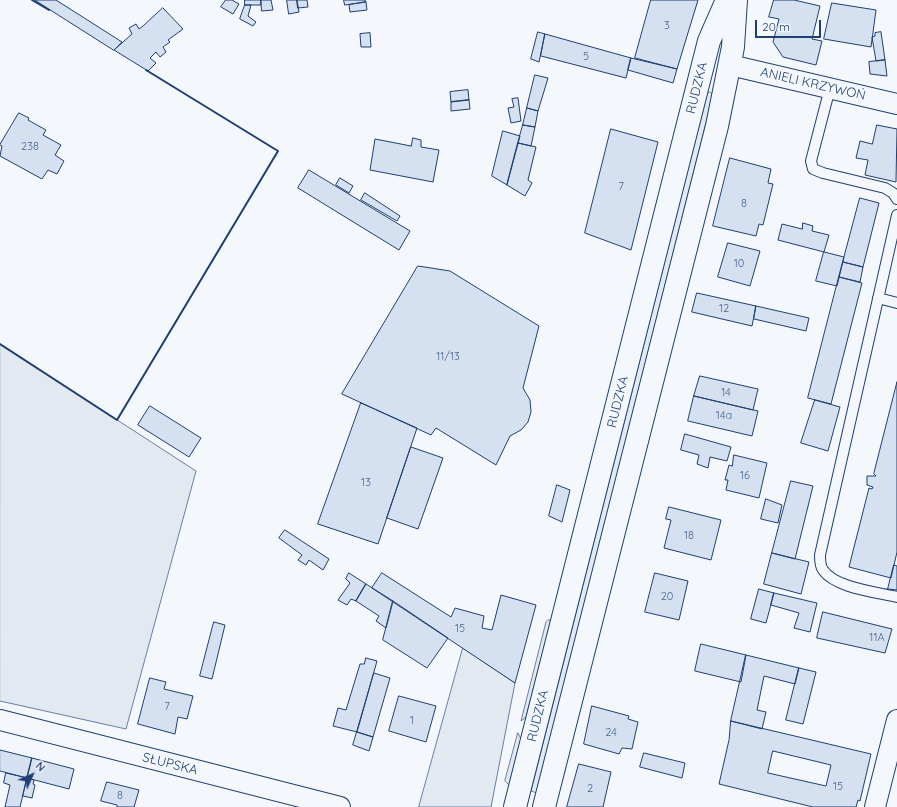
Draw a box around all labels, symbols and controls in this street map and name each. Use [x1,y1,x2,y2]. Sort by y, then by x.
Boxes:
scale bar [757,12,823,38]
house number: 3 [664,19,670,33]
text: 20 m [762,19,790,34]
house number: 5 [583,50,589,64]
street label: RUDZKA [683,61,711,115]
street label: ANIELI KRZYWOŃ [759,64,867,104]
house number: 238 [21,140,39,154]
house number: 7 [618,180,624,194]
house number: 8 [741,197,747,211]
house number: 10 [734,257,744,271]
house number: 12 [719,302,729,316]
house number: 11/13 [436,350,460,364]
street label: RUDZKA [604,375,632,429]
house number: 14 [721,386,731,400]
house number: 14a [716,409,732,423]
house number: 16 [740,469,750,483]
house number: 13 [361,476,371,490]
house number: 18 [684,529,694,543]
house number: 20 [661,590,673,604]
house number: 15 [455,622,465,636]
house number: 11A [869,631,885,645]
street label: RUDZKA [524,689,552,743]
house number: 7 [164,700,170,714]
house number: 1 [410,714,414,728]
house number: 24 [605,726,617,740]
street label: SŁUPSKA [141,750,199,778]
north arrow [12,755,52,795]
text: N [33,759,48,774]
house number: 15 [833,780,843,794]
house number: 2 [587,782,593,796]
house number: 8 [117,789,123,803]

